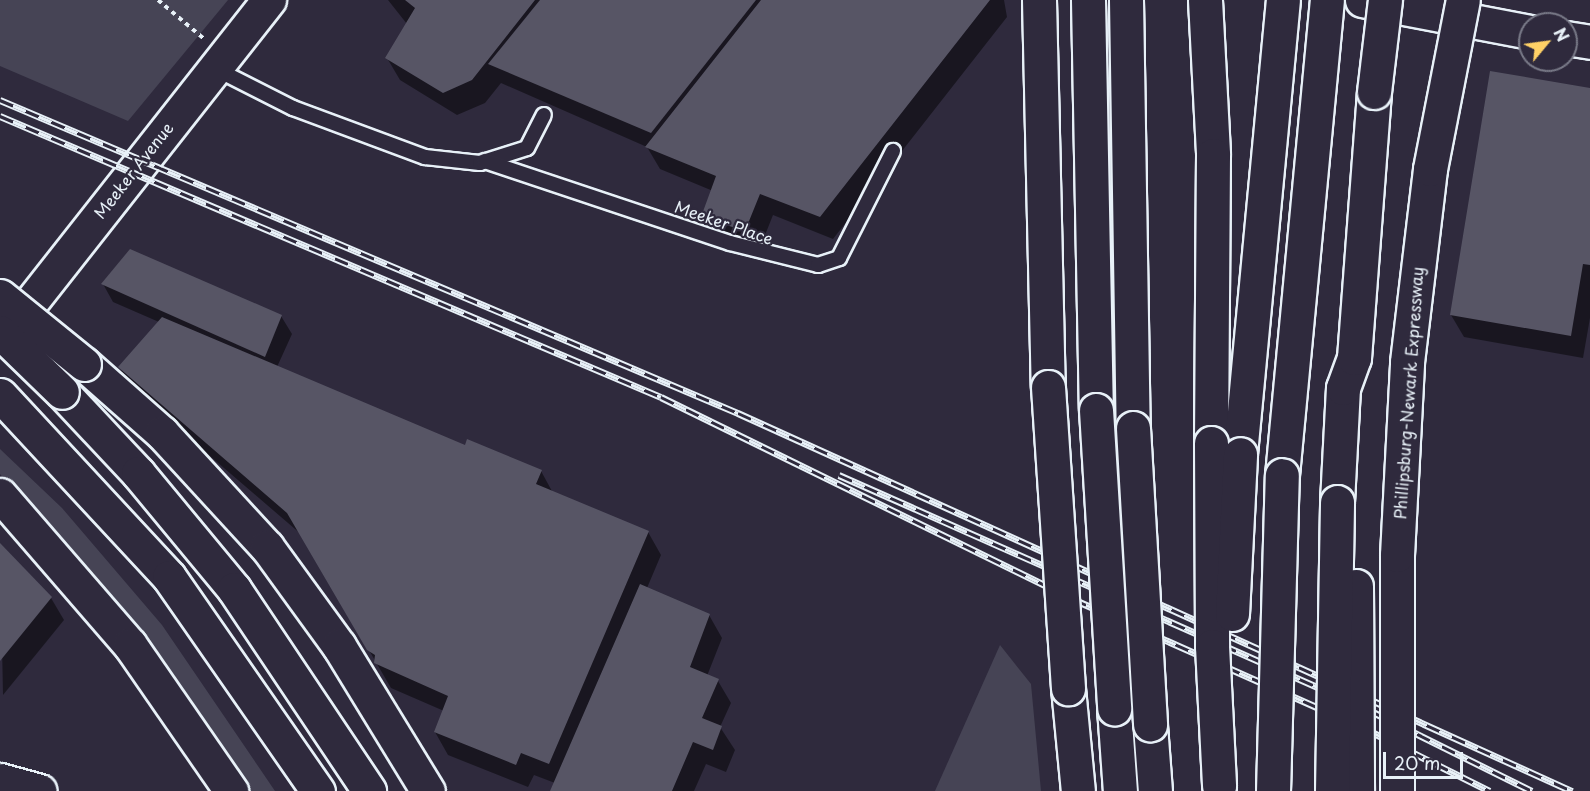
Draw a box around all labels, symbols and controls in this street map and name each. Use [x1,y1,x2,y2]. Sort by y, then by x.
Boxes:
north arrow [1518,12,1578,72]
text: N [1548,23,1576,46]
street label: Meeker Avenue [89,118,177,222]
street label: Meeker Place [672,196,776,248]
street label: Phillipsburg-Newark Expressway [1390,266,1426,520]
scale bar [1386,740,1466,778]
text: 20 m [1394,749,1440,776]

